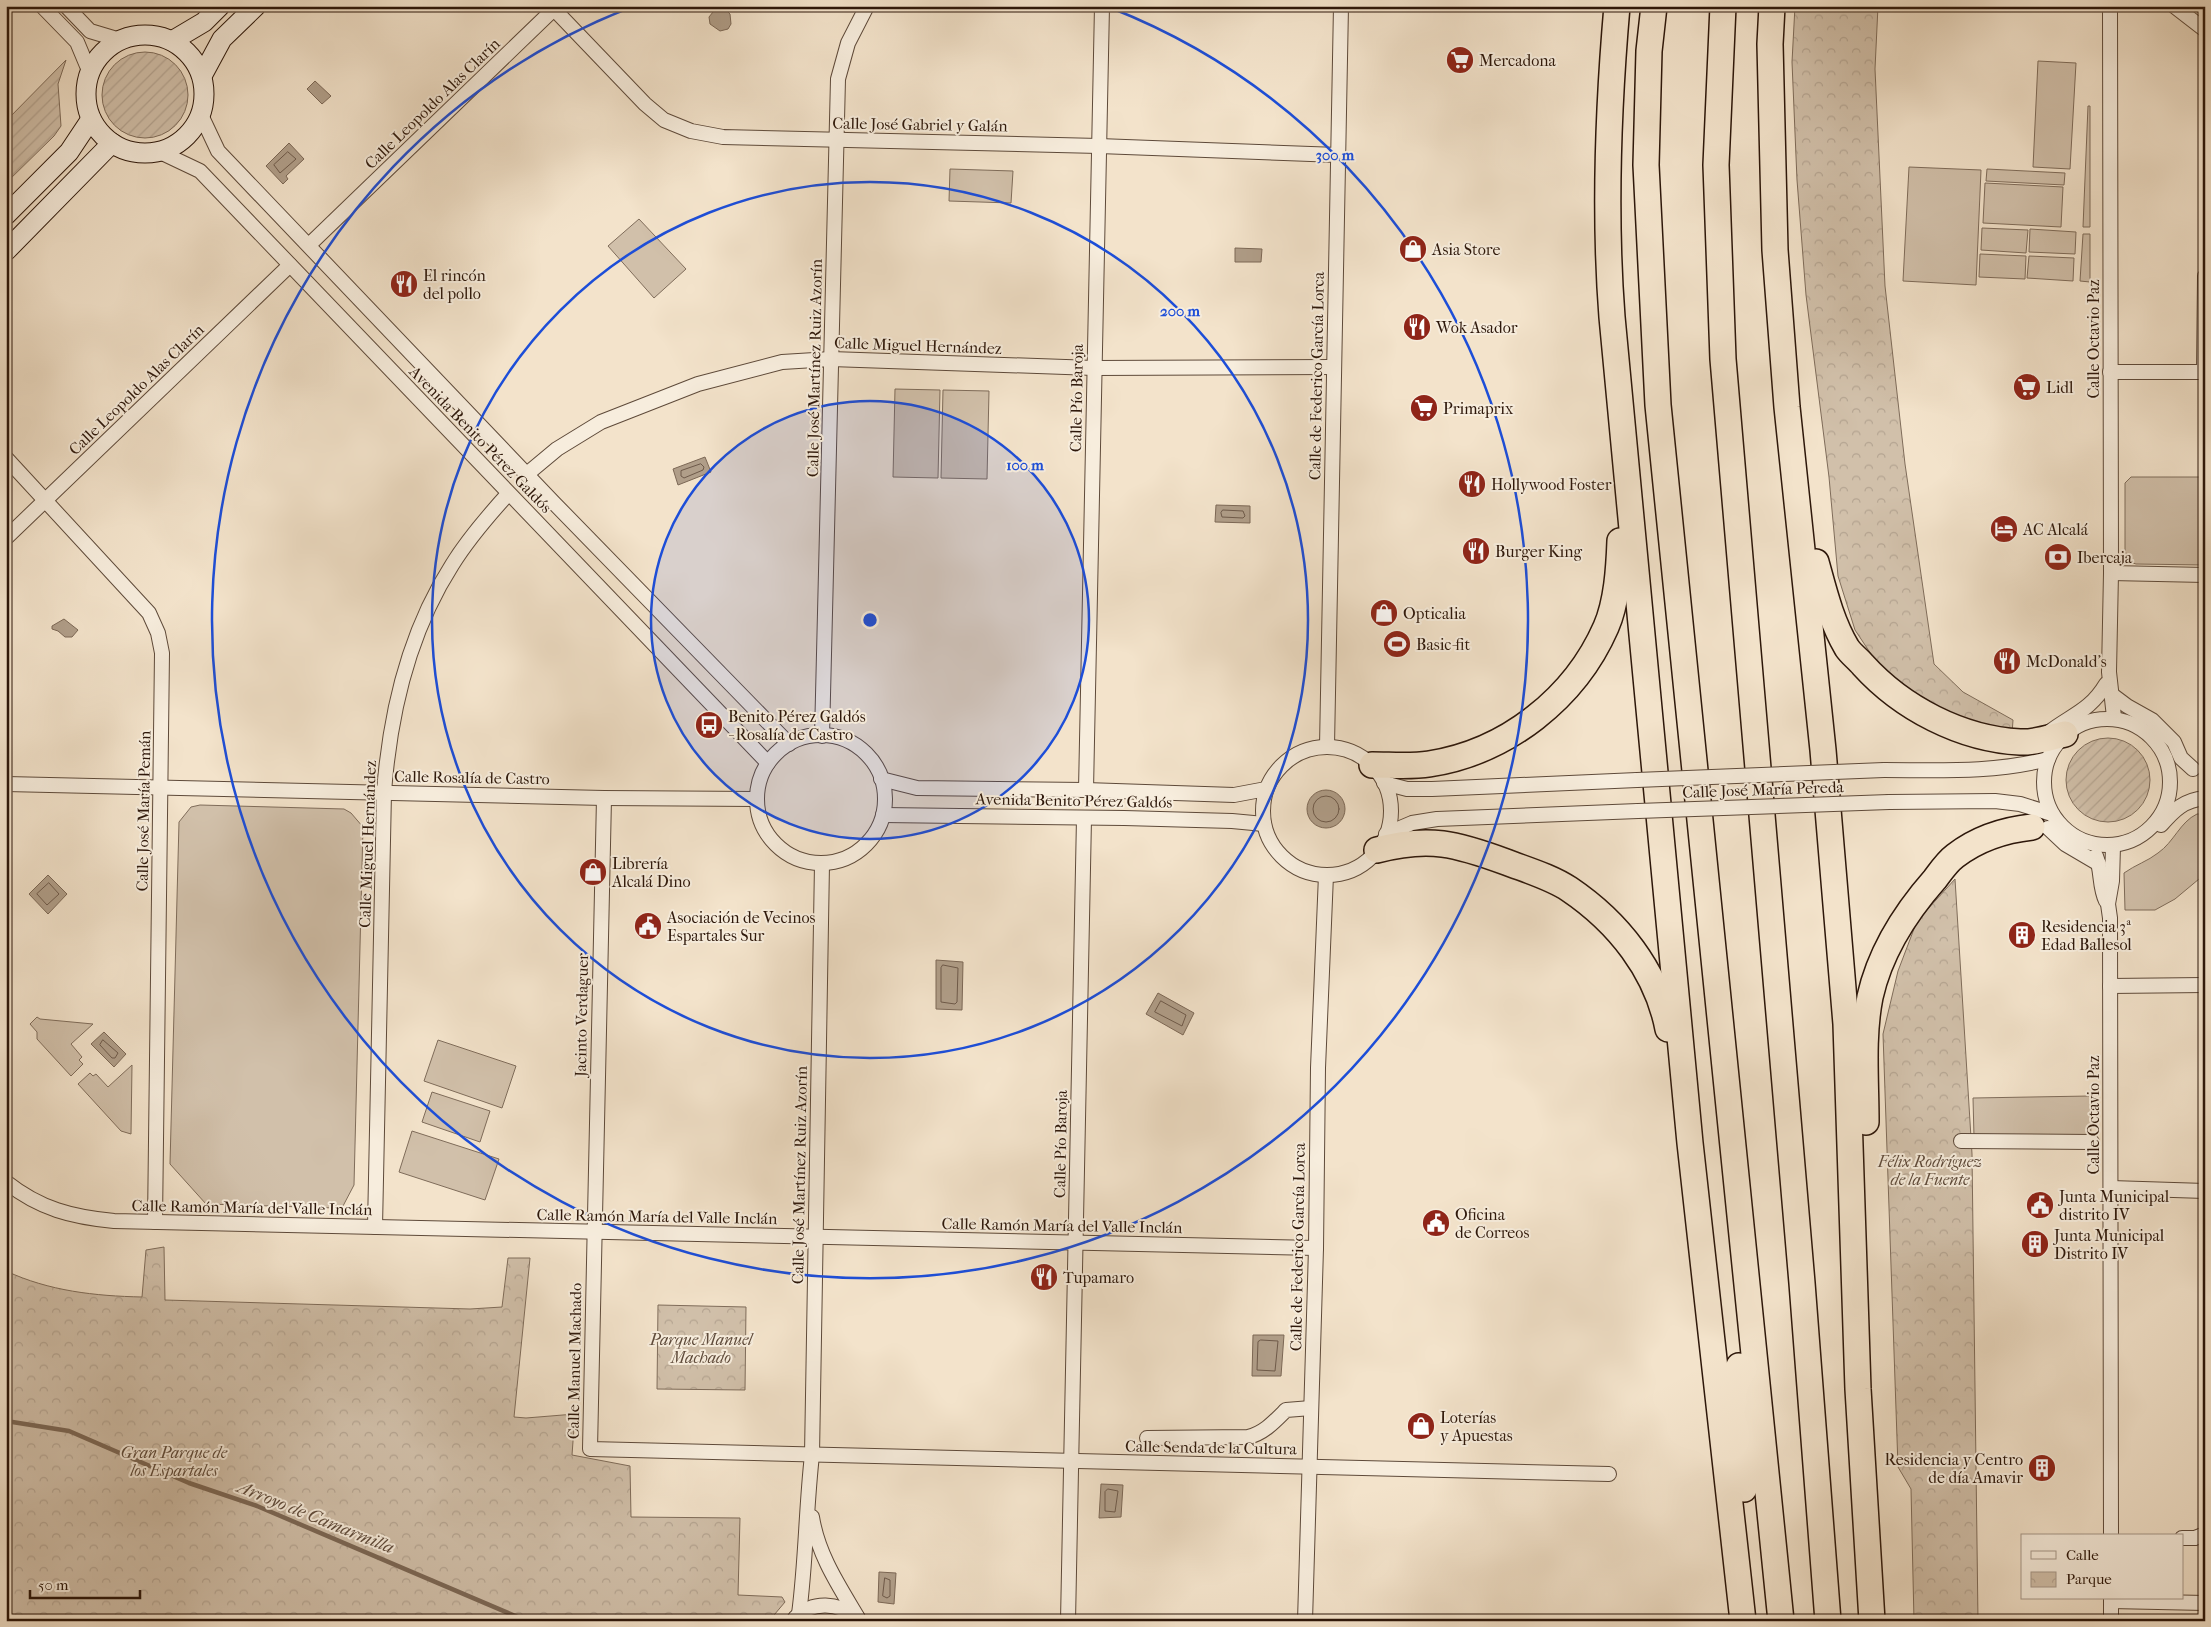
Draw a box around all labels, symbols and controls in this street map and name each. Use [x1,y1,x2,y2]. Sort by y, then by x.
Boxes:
street label: Calle Leopoldo Alas Clarín [361,33,504,173]
supermarket icon: Mercadona [1445,45,1475,75]
place label: Mercadona [1479,51,1557,70]
street label: Calle José Gabriel y Galán [832,113,1008,136]
text: 300 m [1316,146,1355,164]
shop icon: Asia Store [1398,234,1428,264]
place label: Asia Store [1431,240,1501,259]
street label: Calle José Martínez Ruiz Azorín [803,258,826,477]
place label: El rincón del pollo [423,266,486,303]
restaurant icon: El rincón del pollo [389,269,419,299]
street label: Calle de Federico García Lorca [1305,271,1328,480]
street label: Calle Octavio Paz [2084,280,2103,398]
text: 200 m [1160,302,1200,320]
restaurant icon: Wok Asador [1402,312,1432,342]
place label: Wok Asador [1435,318,1518,337]
street label: Calle Leopoldo Alas Clarín [65,319,208,459]
street label: Calle Miguel Hernández [834,333,1002,358]
street label: Calle Pío Baroja [1066,343,1087,452]
street label: Avenida Benito Pérez Galdós [405,361,556,517]
supermarket icon: Lidl [2012,372,2042,402]
place label: Lidl [2046,378,2074,397]
supermarket icon: Primaprix [1409,393,1439,423]
place label: Primaprix [1443,399,1514,418]
text: 100 m [1006,456,1044,474]
restaurant icon: Hollywood Foster [1457,469,1487,499]
place label: Hollywood Foster [1491,475,1612,494]
hotel icon: AC Alcalá [1989,514,2019,544]
place label: AC Alcalá [2022,520,2089,539]
restaurant icon: Burger King [1461,536,1491,566]
place label: Burger King [1495,542,1583,561]
bank icon: Ibercaja [2043,542,2073,572]
place label: Ibercaja [2077,548,2133,567]
shop icon: Opticalia [1369,598,1399,628]
place label: Opticalia [1403,604,1466,623]
centre of rings [861,611,879,629]
sports icon: Basic-fit [1382,629,1412,659]
place label: Basic-fit [1416,635,1470,654]
restaurant icon: McDonald's [1992,646,2022,676]
place label: McDonald's [2026,652,2107,671]
place label: Benito Pérez Galdós - Rosalía de Castro [728,707,866,744]
bus stop icon: Benito Pérez Galdós - Rosalía de Castro [694,710,724,740]
street label: Calle José María Pemán [133,730,154,892]
street label: Calle Miguel Hernández [355,760,380,928]
street label: Calle Rosalía de Castro [394,767,550,788]
street label: Calle José María Pereda [1682,777,1845,802]
street label: Avenida Benito Pérez Galdós [974,789,1173,812]
place label: Librería Alcalá Dino [611,854,691,891]
shop icon: Librería Alcalá Dino [578,857,608,887]
place label: Asociación de Vecinos Espartales Sur [666,908,816,945]
public building icon: Asociación de Vecinos Espartales Sur [633,911,663,941]
place label: Residencia 3ª Edad Ballesol [2041,917,2132,954]
building icon: Residencia 3ª Edad Ballesol [2007,920,2037,950]
street label: Jacinto Verdaguer [571,953,592,1079]
street label: Calle Octavio Paz [2084,1056,2103,1174]
street label: Calle José Martínez Ruiz Azorín [788,1065,811,1284]
street label: Calle Pío Baroja [1050,1089,1071,1198]
street label: Calle de Federico García Lorca [1286,1142,1309,1351]
park label: Félix Rodríguez de la Fuente [1877,1152,1982,1189]
place label: Junta Municipal distrito IV [2057,1187,2170,1224]
public building icon: Junta Municipal distrito IV [2025,1190,2055,1220]
street label: Calle Ramón María del Valle Inclán [131,1196,373,1219]
street label: Calle Ramón María del Valle Inclán [536,1205,778,1228]
place label: Oficina de Correos [1455,1205,1529,1242]
public building icon: Oficina de Correos [1421,1208,1451,1238]
street label: Calle Ramón María del Valle Inclán [941,1214,1183,1237]
place label: Junta Municipal Distrito IV [2052,1226,2165,1263]
building icon: Junta Municipal Distrito IV [2020,1229,2050,1259]
restaurant icon: Tupamaro [1029,1262,1059,1292]
place label: Tupamaro [1063,1268,1134,1287]
street label: Calle Manuel Machado [564,1283,585,1439]
park label: Parque Manuel Machado [649,1330,754,1367]
place label: Loterías y Apuestas [1440,1408,1513,1445]
shop icon: Loterías y Apuestas [1406,1411,1436,1441]
street label: Calle Senda de la Cultura [1125,1437,1298,1459]
park label: Gran Parque de los Espartales [121,1443,228,1480]
place label: Residencia y Centro de día Amavir [1884,1450,2023,1487]
building icon: Residencia y Centro de día Amavir [2027,1453,2057,1483]
water label: Arroyo de Camarmilla [233,1476,397,1558]
legend [2021,1534,2184,1600]
text: Calle [2066,1546,2099,1564]
scale bar [30,1567,140,1599]
text: Parque [2066,1570,2112,1588]
text: 50 m [38,1576,69,1594]

